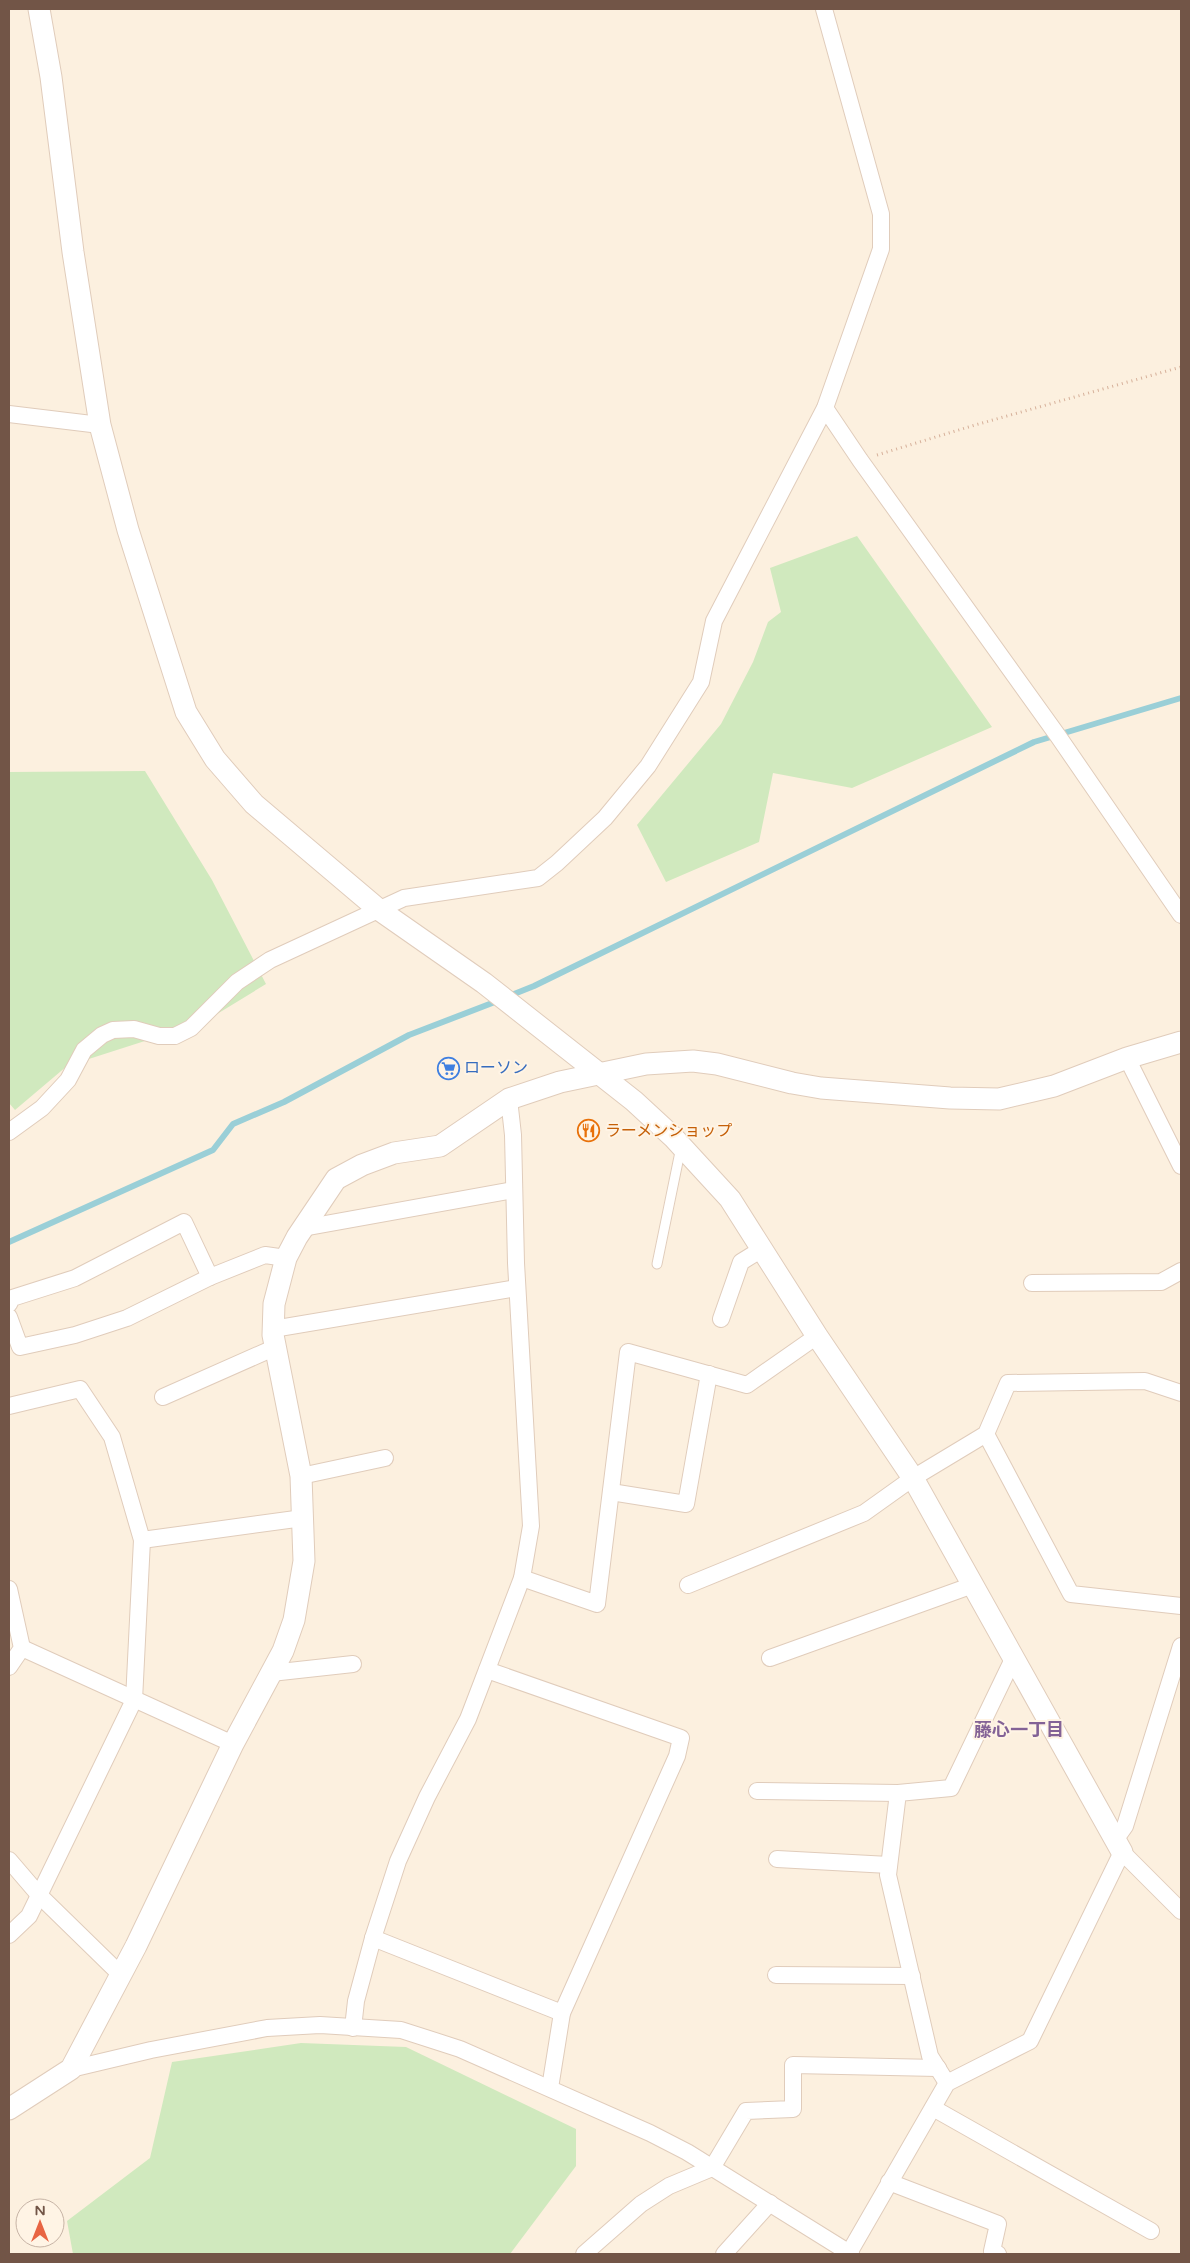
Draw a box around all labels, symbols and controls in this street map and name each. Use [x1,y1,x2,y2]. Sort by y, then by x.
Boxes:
supermarket icon: ローソン [436,1056,460,1080]
place label: ローソン [464,1058,528,1078]
restaurant icon: ラーメンショップ [577,1119,601,1143]
place label: ラーメンショップ [605,1121,732,1141]
district label: 藤心一丁目 [974,1719,1064,1741]
north arrow [15,2198,65,2248]
text: N [34,2202,46,2219]

